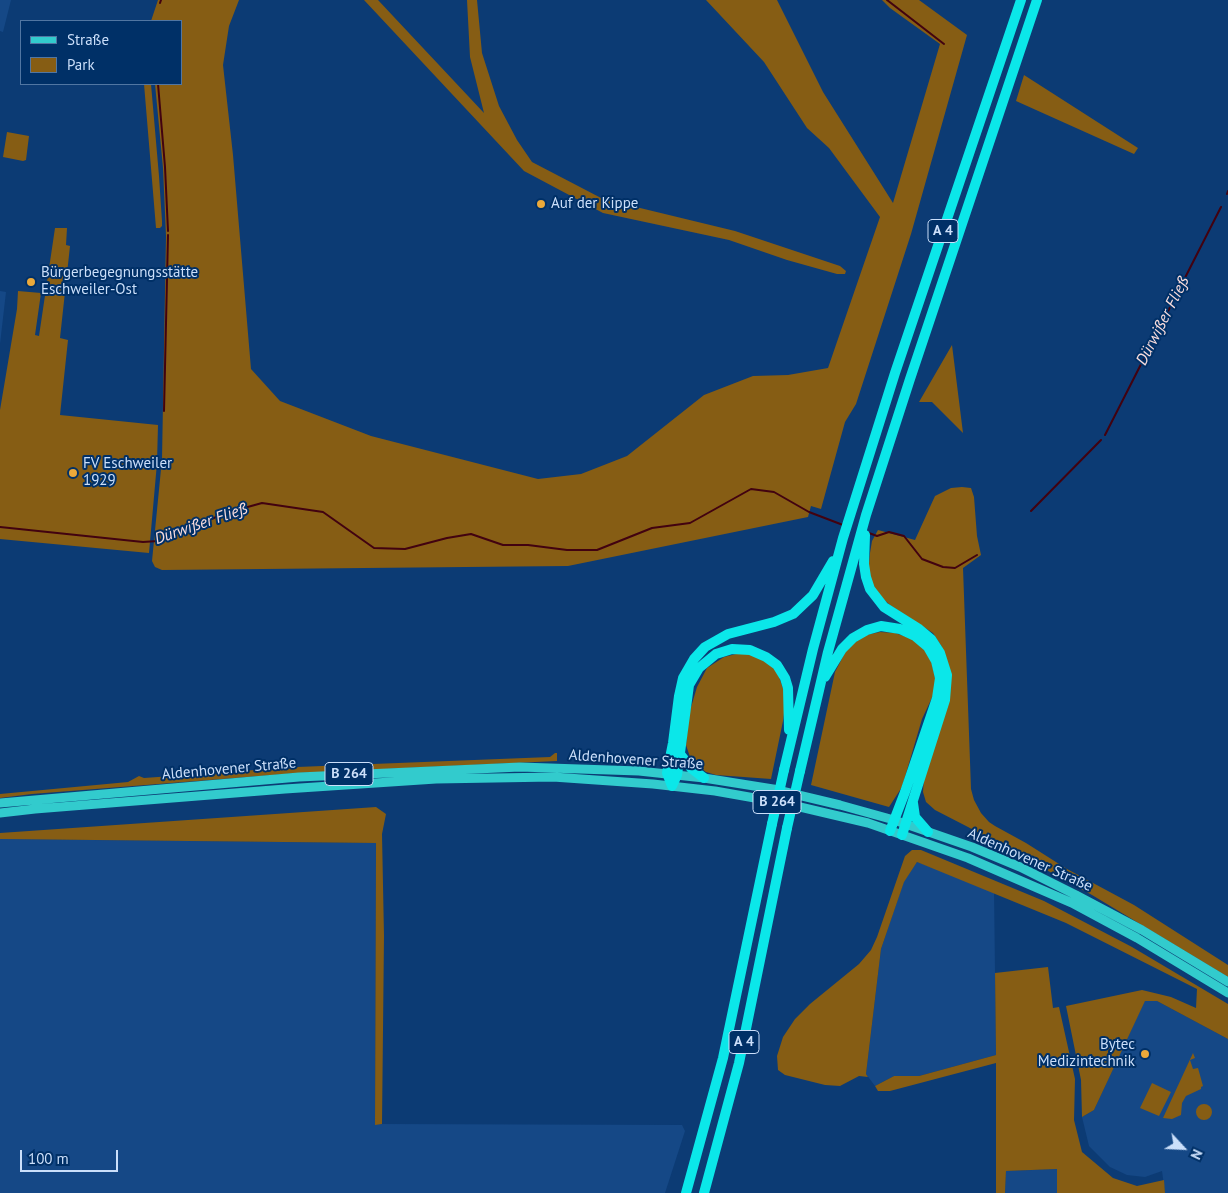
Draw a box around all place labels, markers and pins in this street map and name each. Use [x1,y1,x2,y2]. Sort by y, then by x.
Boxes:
place label: Auf der Kippe [551,195,638,213]
marker: Auf der Kippe [535,198,547,210]
place label: Bürgerbegegnungsstätte Eschweiler-Ost [41,264,198,299]
marker: Bürgerbegegnungsstätte Eschweiler-Ost [25,276,37,288]
place label: FV Eschweiler 1929 [83,455,172,490]
marker: FV Eschweiler 1929 [67,467,79,479]
place label: Bytec Medizintechnik [1038,1036,1135,1071]
marker: Bytec Medizintechnik [1139,1048,1151,1060]

